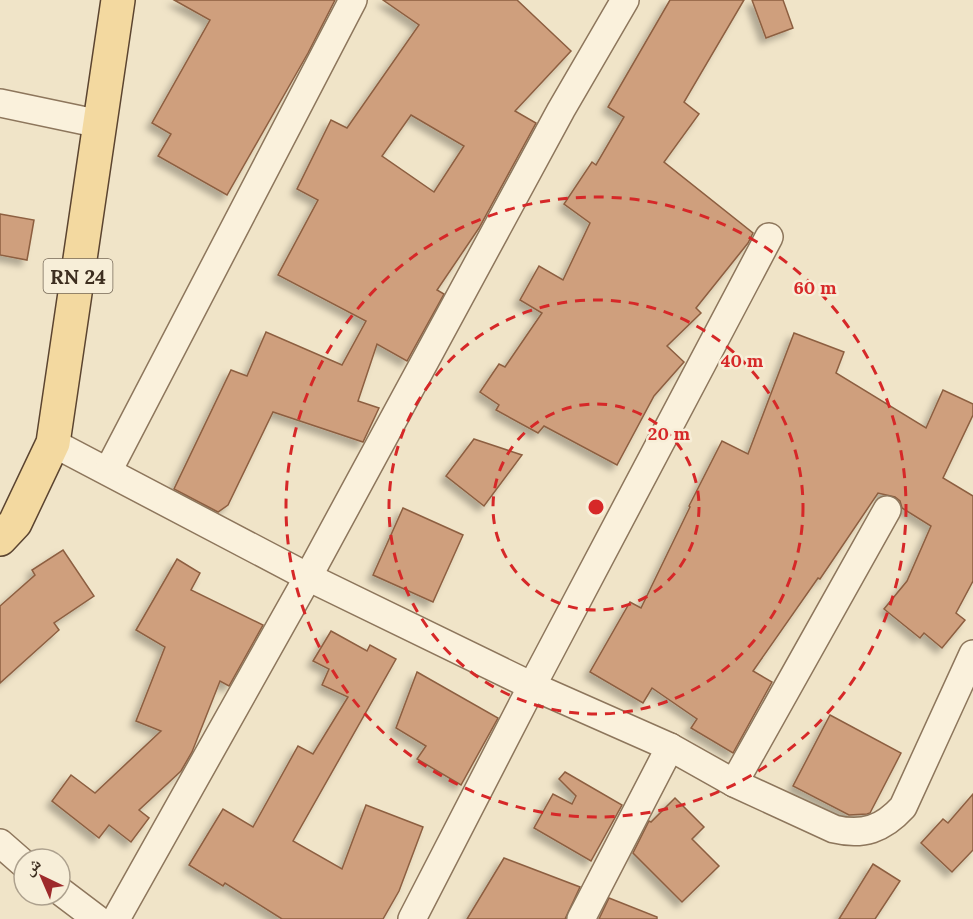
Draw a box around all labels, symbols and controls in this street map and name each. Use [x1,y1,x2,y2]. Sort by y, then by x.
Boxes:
road number: RN 24 [44,259,112,293]
text: 60 m [793,276,837,299]
text: 40 m [721,349,764,372]
text: 20 m [648,422,691,445]
centre of rings [586,497,606,517]
north arrow [12,847,72,907]
text: ش [19,853,45,879]

